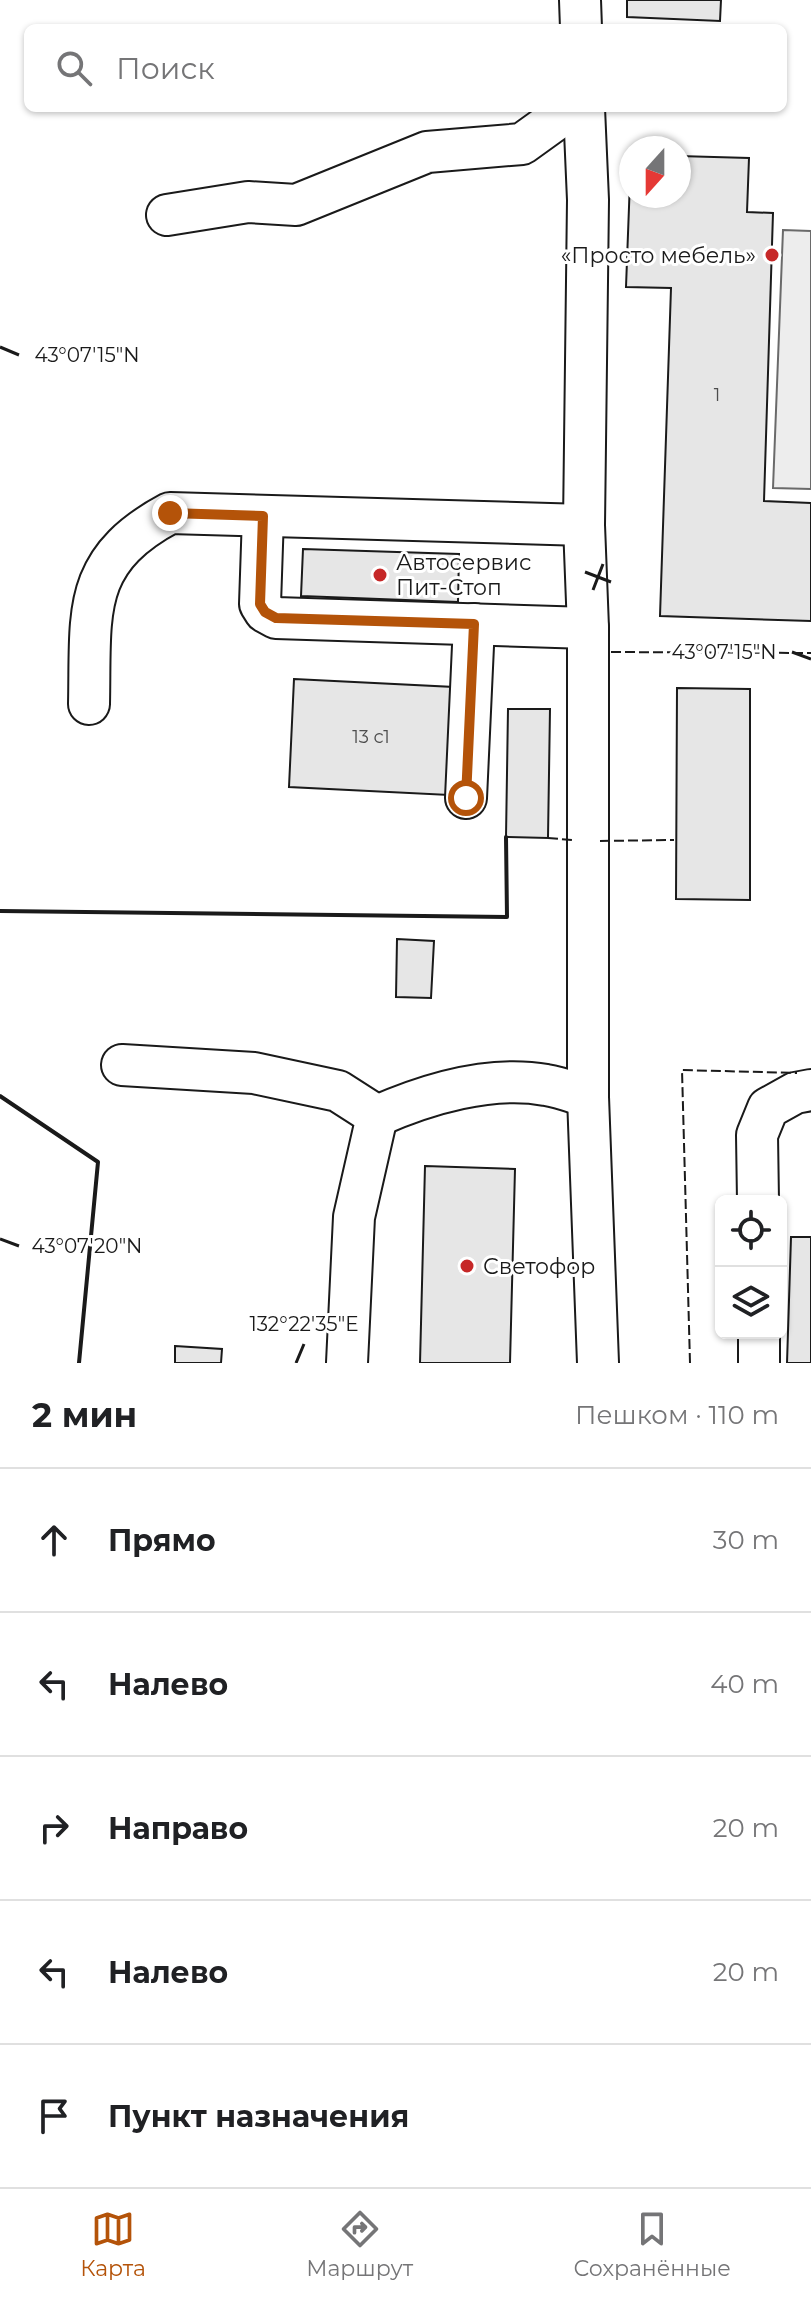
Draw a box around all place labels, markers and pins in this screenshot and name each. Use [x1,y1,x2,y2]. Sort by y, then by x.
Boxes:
place label: «Просто мебель» [561,242,756,269]
marker: «Просто мебель» [763,246,781,264]
place label: Автосервис Пит-Стоп [396,549,531,601]
marker: Автосервис Пит-Стоп [371,566,389,584]
place label: Светофор [483,1253,595,1280]
marker: Светофор [458,1257,476,1275]

